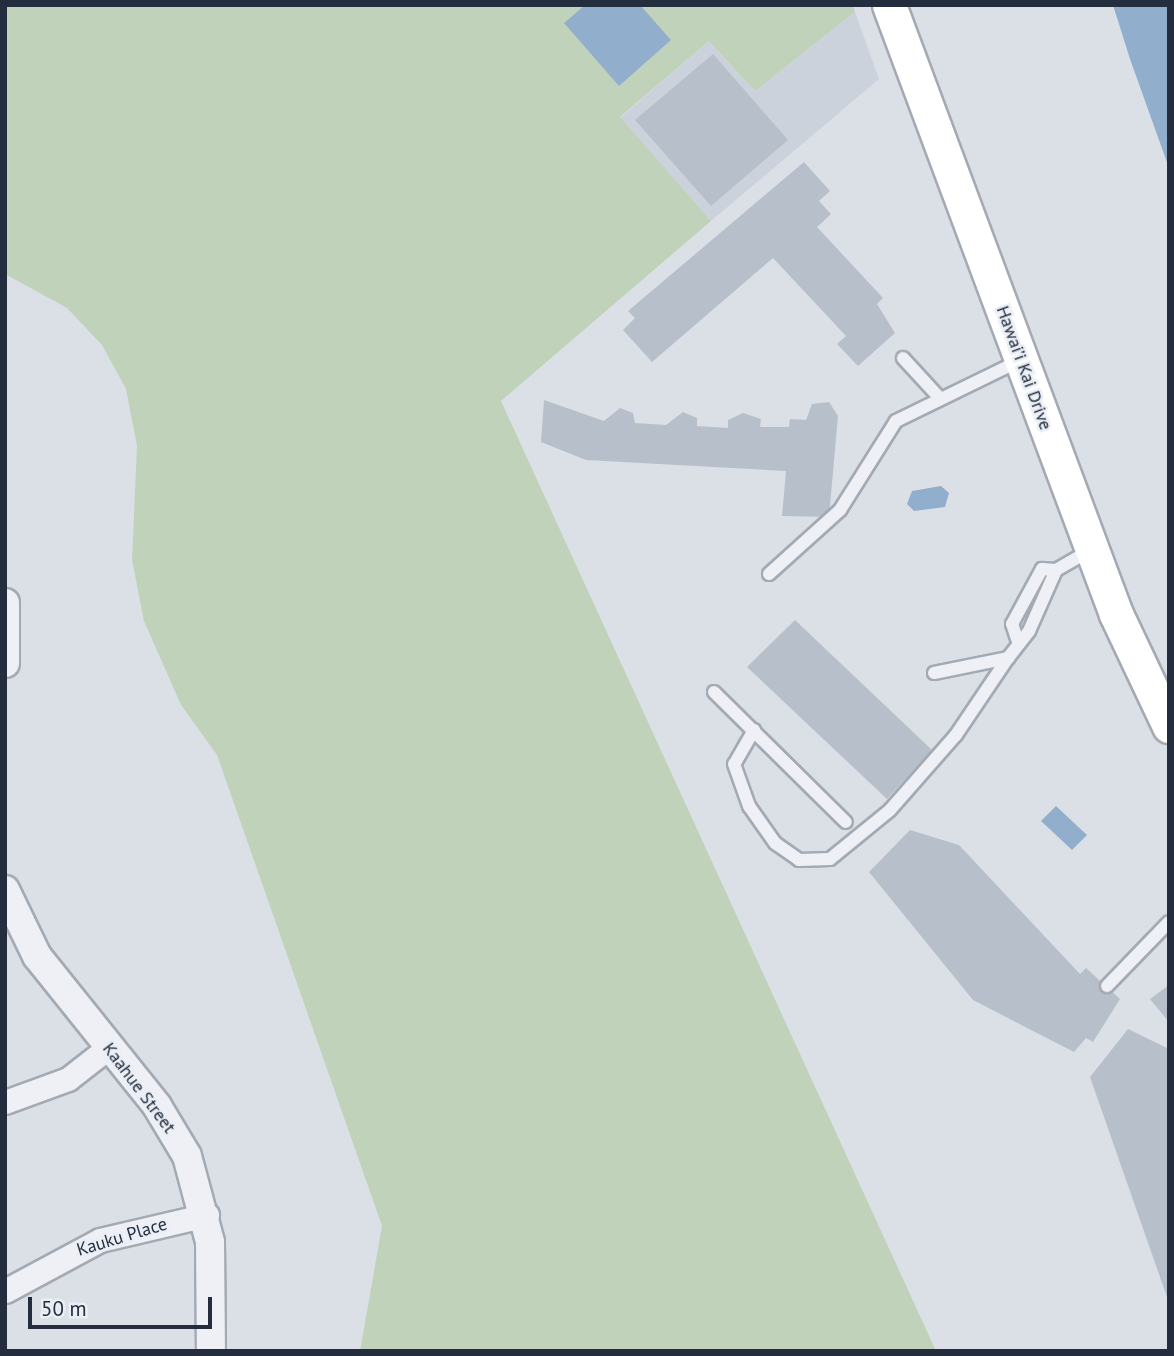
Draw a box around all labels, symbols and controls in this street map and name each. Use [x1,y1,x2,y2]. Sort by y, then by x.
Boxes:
street label: Hawai’i Kai Drive [992,303,1056,433]
street label: Kaahue Street [98,1038,180,1138]
street label: Kauku Place [74,1213,170,1261]
scale bar [32,1282,215,1326]
text: 50 m [41,1295,87,1322]

